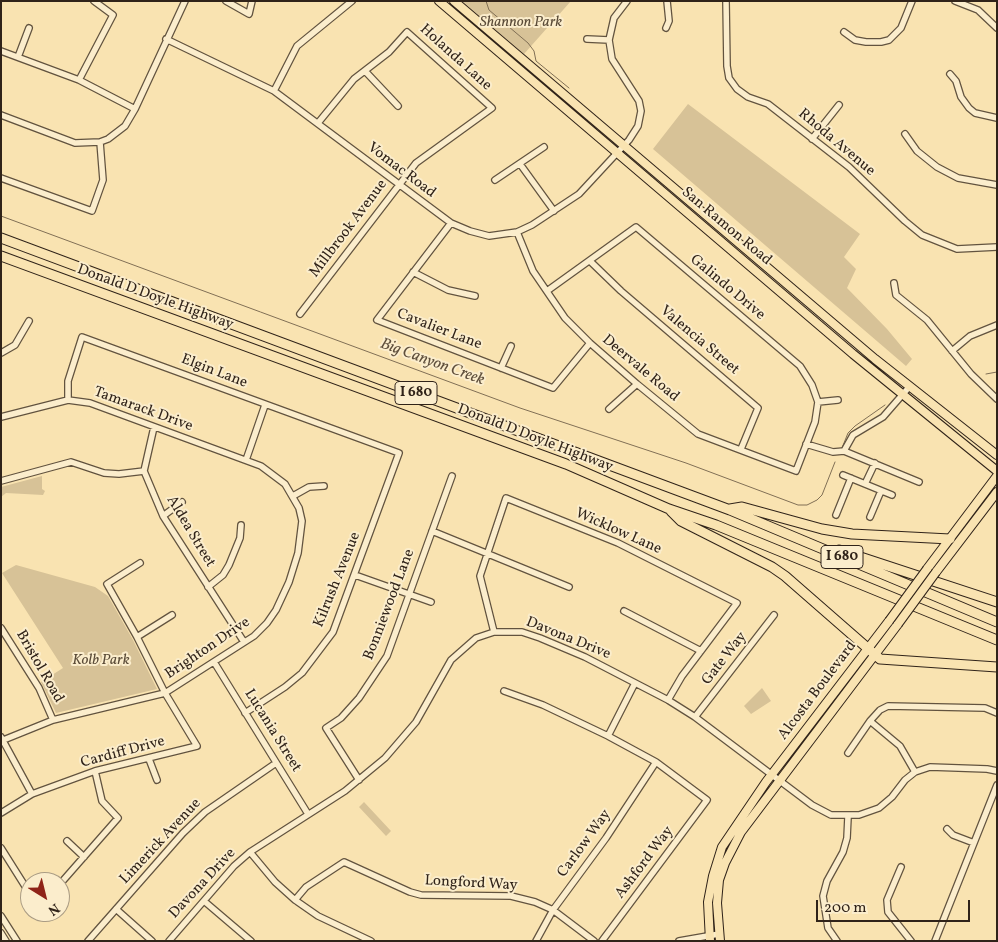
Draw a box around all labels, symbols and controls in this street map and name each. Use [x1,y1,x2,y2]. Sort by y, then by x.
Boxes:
park label: Shannon Park [480,14,562,32]
street label: Holanda Lane [415,21,495,95]
street label: Rhoda Avenue [794,106,878,180]
street label: Vomac Road [363,139,439,203]
street label: Millbrook Avenue [306,176,392,282]
street label: San Ramon Road [677,184,775,270]
street label: Galindo Drive [686,251,768,325]
street label: Donald D Doyle Highway [74,261,236,335]
street label: Valencia Street [656,303,742,379]
street label: Cavalier Lane [394,306,484,354]
street label: Deervale Road [598,331,682,407]
water label: Big Canyon Creek [377,335,487,391]
street label: Elgin Lane [178,351,250,393]
road number: I 680 [395,382,437,404]
street label: Tamarack Drive [91,384,195,436]
street label: Donald D Doyle Highway [455,401,615,477]
street label: Aldea Street [162,493,218,571]
street label: Wicklow Lane [572,505,664,559]
street label: Kilrush Avenue [311,530,365,630]
road number: I 680 [821,546,863,568]
street label: Bonniewood Lane [361,547,419,663]
street label: Brighton Drive [162,614,254,684]
street label: Davona Drive [523,614,613,664]
street label: Bristol Road [11,627,67,707]
street label: Gate Way [699,629,751,689]
street label: Alcosta Boulevard [775,638,861,744]
park label: Kolb Park [72,652,130,670]
street label: Lucania Street [239,686,305,776]
street label: Cardiff Drive [79,733,167,773]
street label: Limerick Avenue [117,795,205,889]
street label: Carlow Way [554,807,616,881]
street label: Ashford Way [612,823,678,903]
street label: Davona Drive [166,845,240,923]
north arrow [20,872,70,922]
street label: Longford Way [424,873,518,895]
scale bar [818,890,972,922]
text: N [44,898,63,919]
text: 200 m [824,898,867,919]

